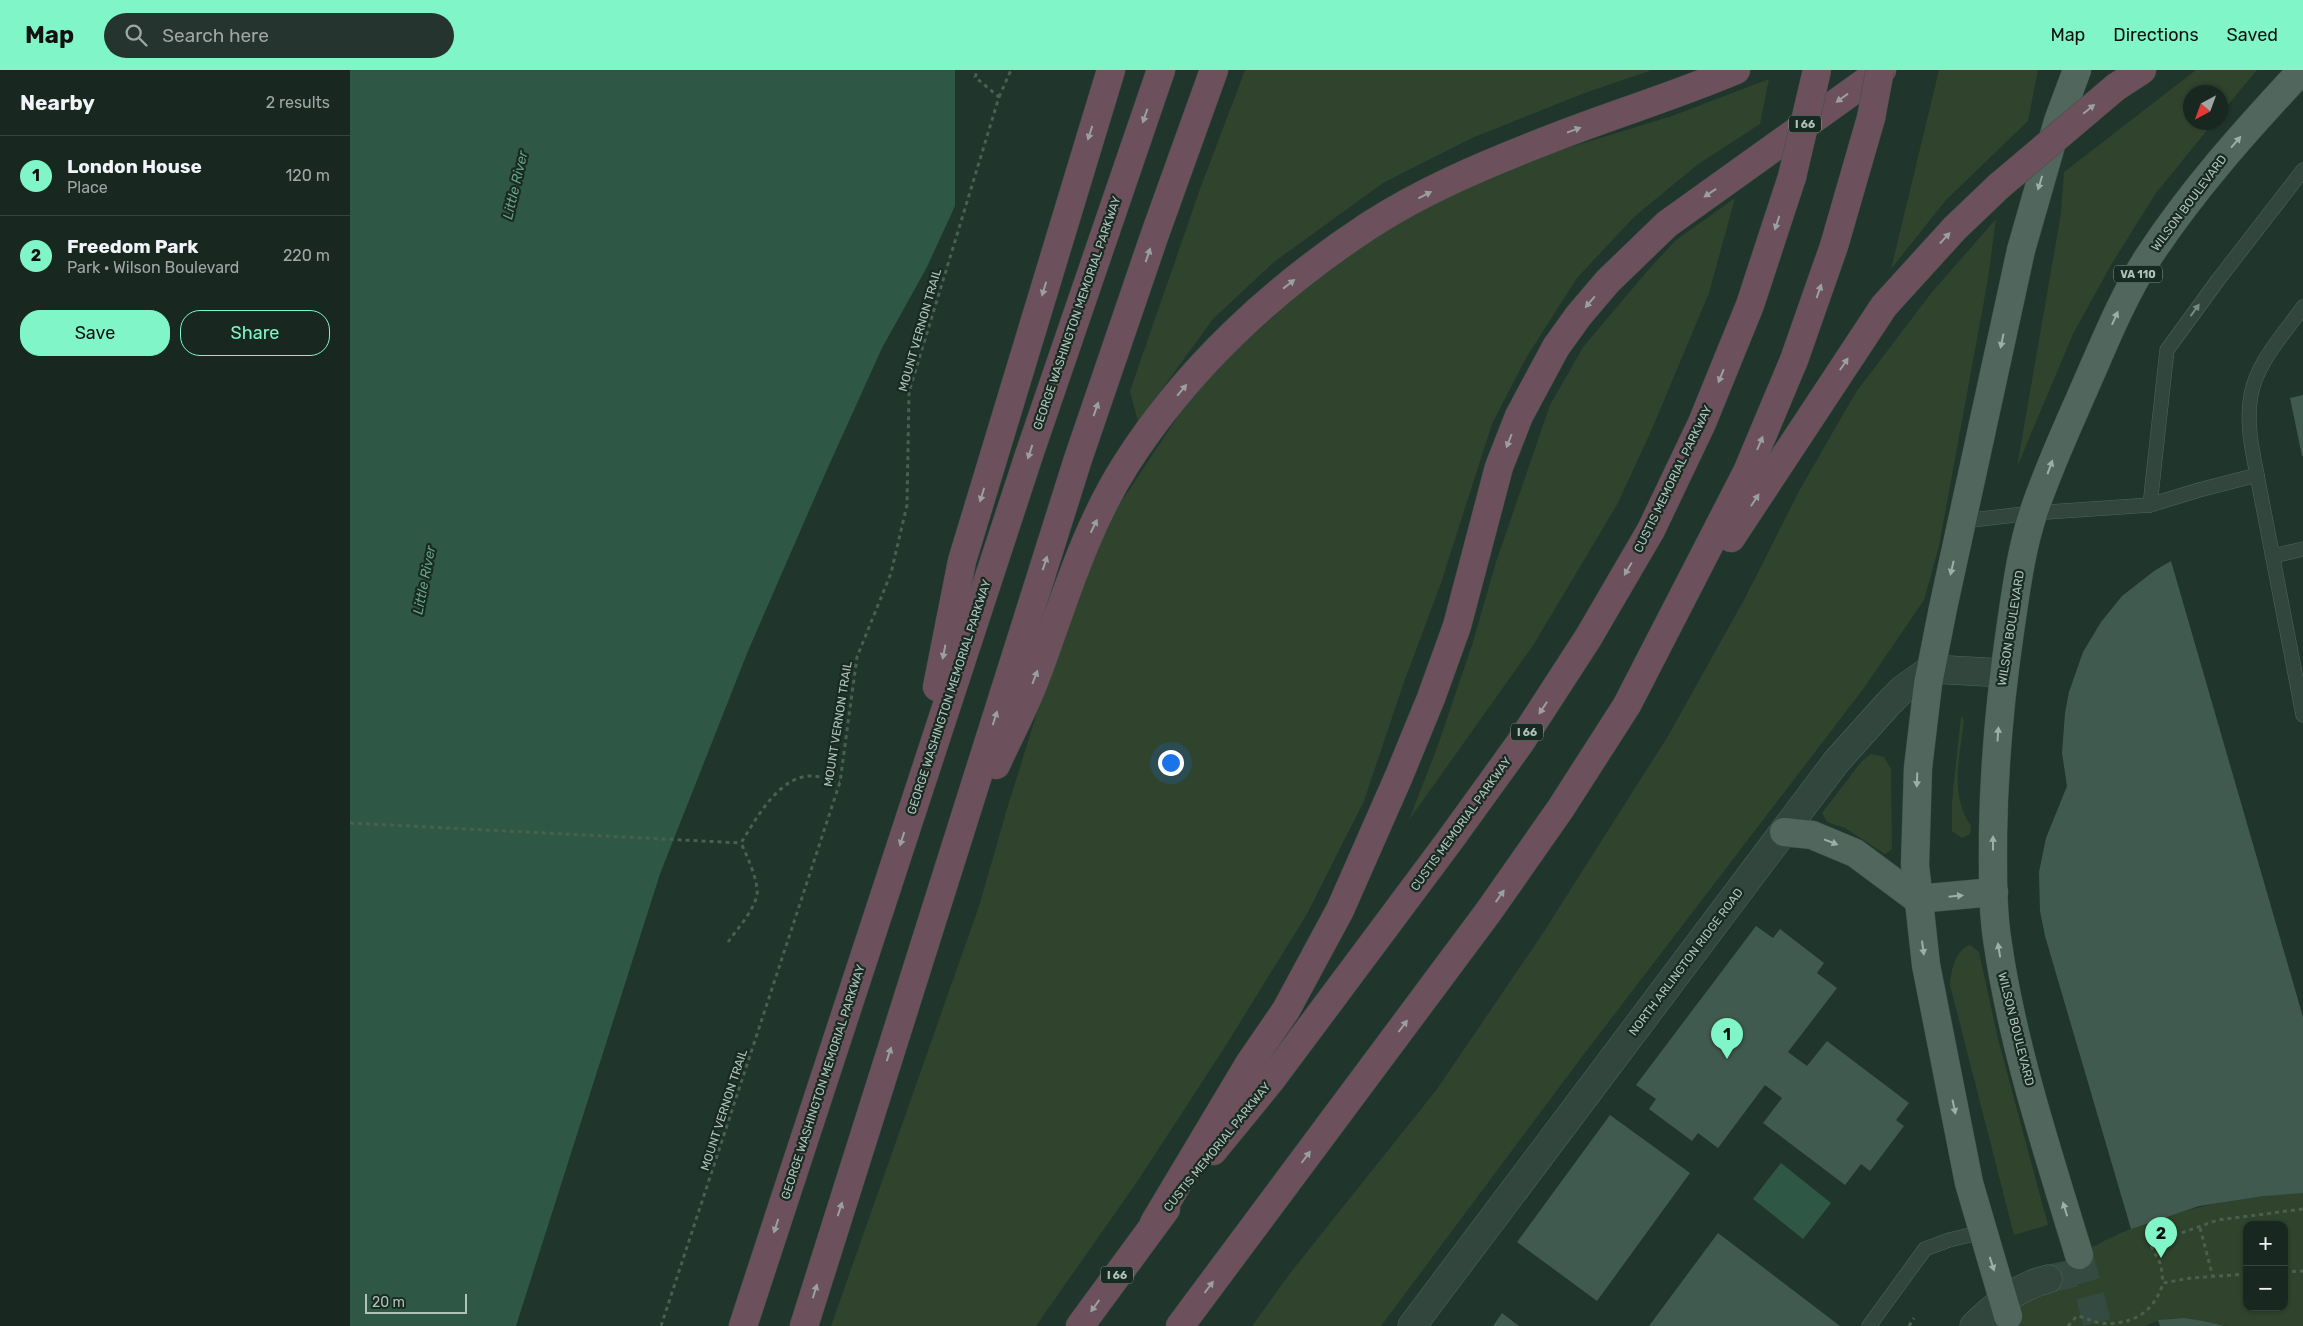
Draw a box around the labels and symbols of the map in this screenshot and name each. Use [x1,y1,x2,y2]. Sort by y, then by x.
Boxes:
north arrow [2183,85,2228,130]
one-way arrow [1836,93,1849,104]
one-way arrow [2083,104,2096,115]
one-way arrow [1141,109,1149,124]
road number: I 66 [1789,116,1821,132]
one-way arrow [1086,126,1094,141]
one-way arrow [1566,126,1581,133]
one-way arrow [2231,135,2242,148]
water label: Little River [499,149,532,221]
street label: WILSON BOULEVARD [2148,152,2230,254]
one-way arrow [2035,175,2043,190]
one-way arrow [1703,188,1717,198]
one-way arrow [1417,191,1432,199]
street label: GEORGE WASHINGTON MEMORIAL PARKWAY [1030,194,1124,432]
one-way arrow [1773,216,1780,231]
one-way arrow [1939,232,1951,244]
one-way arrow [1144,247,1152,262]
road number: VA 110 [2114,265,2162,282]
street label: MOUNT VERNON TRAIL [896,267,944,393]
one-way arrow [1282,279,1296,289]
one-way arrow [1039,281,1047,296]
one-way arrow [1815,284,1823,299]
one-way arrow [1585,295,1596,308]
one-way arrow [2190,304,2200,317]
one-way arrow [2111,311,2120,326]
one-way arrow [1998,333,2006,348]
one-way arrow [1839,357,1849,371]
one-way arrow [1717,369,1725,384]
one-way arrow [1176,384,1187,397]
one-way arrow [1092,401,1100,416]
street label: CUSTIS MEMORIAL PARKWAY [1631,403,1715,555]
one-way arrow [1505,434,1512,449]
one-way arrow [1756,436,1764,450]
one-way arrow [1026,444,1033,459]
one-way arrow [2047,460,2054,475]
one-way arrow [978,487,986,502]
one-way arrow [1750,494,1760,507]
one-way arrow [1090,519,1098,533]
water label: Little River [409,544,440,616]
one-way arrow [1041,556,1049,571]
one-way arrow [1948,561,1956,576]
one-way arrow [1624,562,1632,577]
street label: WILSON BOULEVARD [1995,569,2027,687]
street label: GEORGE WASHINGTON MEMORIAL PARKWAY [904,578,994,816]
one-way arrow [940,645,948,660]
street label: MOUNT VERNON TRAIL [821,660,855,788]
one-way arrow [1031,669,1039,684]
one-way arrow [1538,701,1548,715]
one-way arrow [992,711,1000,726]
road number: I 66 [1511,724,1543,740]
one-way arrow [1994,726,2002,742]
your location [1158,750,1184,776]
street label: CUSTIS MEMORIAL PARKWAY [1408,754,1514,894]
one-way arrow [1913,772,1921,788]
one-way arrow [898,831,905,846]
one-way arrow [1989,835,1997,851]
one-way arrow [1824,838,1839,846]
street label: NORTH ARLINGTON RIDGE ROAD [1626,886,1746,1038]
one-way arrow [1495,889,1505,903]
one-way arrow [1948,891,1964,899]
one-way arrow [1919,940,1927,956]
one-way arrow [1994,942,2002,958]
street label: GEORGE WASHINGTON MEMORIAL PARKWAY [778,963,868,1201]
street label: WILSON BOULEVARD [1995,971,2037,1087]
pin: 1 [1711,1018,1743,1059]
one-way arrow [1398,1019,1408,1033]
one-way arrow [886,1046,894,1061]
street label: MOUNT VERNON TRAIL [698,1047,750,1173]
street label: CUSTIS MEMORIAL PARKWAY [1161,1079,1274,1214]
one-way arrow [1950,1100,1958,1115]
one-way arrow [1301,1150,1311,1164]
one-way arrow [836,1201,844,1216]
one-way arrow [2061,1201,2069,1216]
pin: 2 [2145,1217,2177,1258]
one-way arrow [771,1219,779,1234]
one-way arrow [1988,1257,1996,1272]
road number: I 66 [1101,1266,1133,1284]
one-way arrow [1204,1280,1214,1294]
one-way arrow [811,1283,819,1298]
scale bar [365,1291,468,1314]
one-way arrow [1090,1299,1100,1312]

